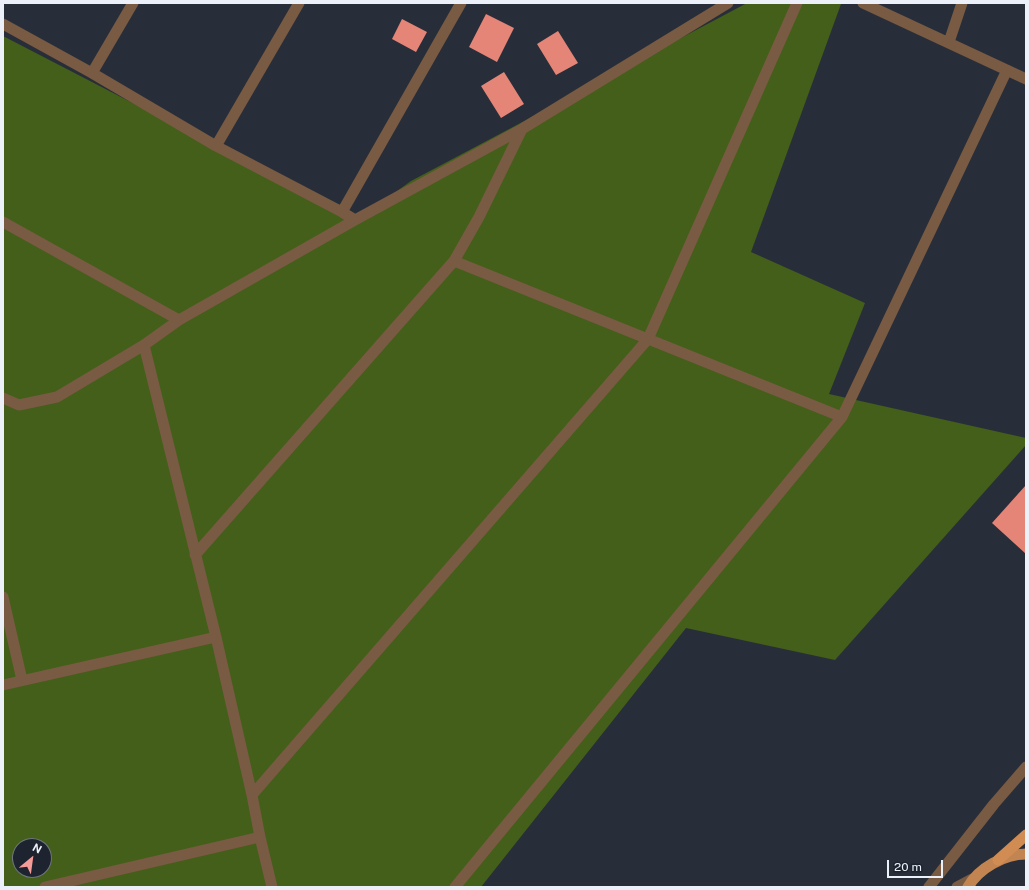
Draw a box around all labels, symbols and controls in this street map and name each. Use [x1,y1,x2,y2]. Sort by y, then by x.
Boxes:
north arrow [12,838,52,878]
text: N [31,841,44,856]
scale bar [889,852,945,878]
text: 20 m [894,860,922,874]

